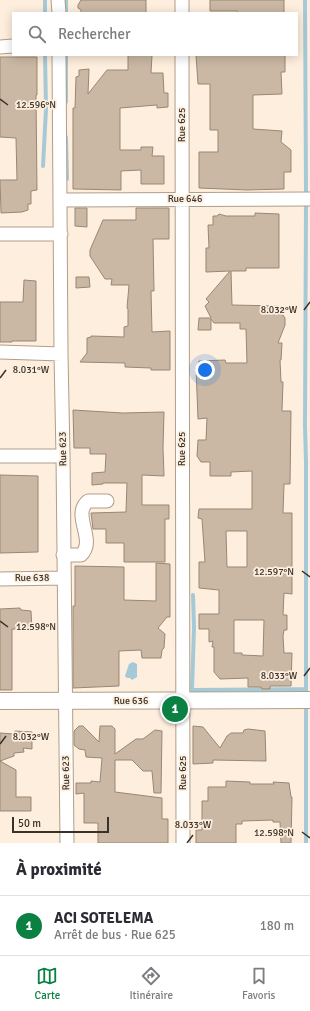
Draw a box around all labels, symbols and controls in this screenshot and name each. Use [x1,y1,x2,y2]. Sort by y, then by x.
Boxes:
search box [12,12,298,56]
icon: search [26,23,48,45]
text: Rechercher [58,25,131,43]
text: 12.596°N [16,99,56,111]
street label: Rue 625 [176,108,188,142]
street label: Rue 646 [168,193,202,205]
text: 8.032°W [261,304,298,316]
your location [195,360,215,380]
text: 8.031°W [13,364,50,376]
street label: Rue 623 [57,432,69,466]
street label: Rue 625 [176,432,188,466]
text: 12.597°N [254,566,294,578]
street label: Rue 638 [15,572,49,584]
text: 12.598°N [16,621,56,633]
text: 8.033°W [261,670,298,682]
pin: 1 [162,694,188,724]
street label: Rue 636 [114,695,148,707]
text: 8.032°W [13,731,50,743]
street label: Rue 623 [60,756,72,790]
street label: Rue 625 [177,756,189,790]
scale bar [12,815,109,834]
text: 50 m [18,817,41,830]
text: 8.033°W [175,819,212,831]
text: 12.598°N [254,827,294,839]
text: À proximité [16,859,102,880]
text: ACI SOTELEMA [54,909,153,927]
text: 1 [25,918,33,934]
text: 180 m [260,918,294,934]
text: Arrêt de bus · Rue 625 [54,927,176,943]
tab: Carte [35,965,60,1002]
tab: Itinéraire [129,965,173,1002]
tab: Favoris [242,965,275,1002]

